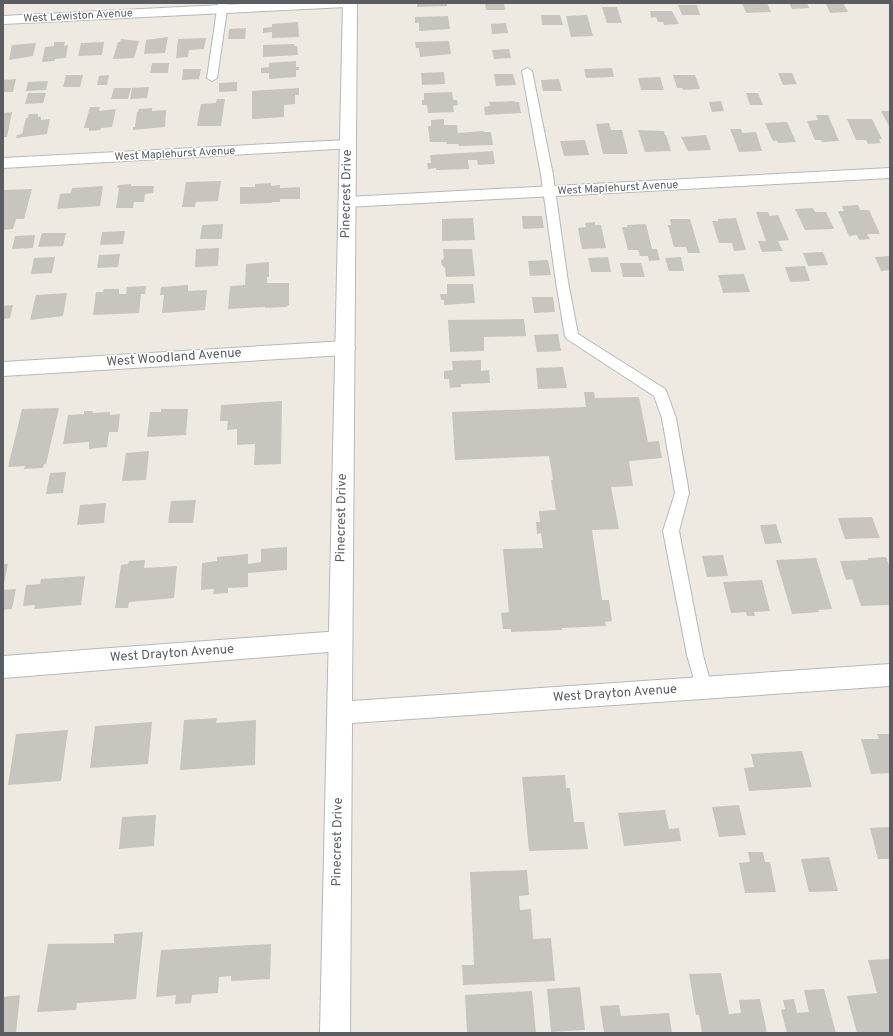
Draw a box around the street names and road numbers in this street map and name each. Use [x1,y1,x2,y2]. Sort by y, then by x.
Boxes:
street label: West Lewiston Avenue [23,6,133,26]
street label: West Maplehurst Avenue [114,144,236,164]
street label: Pinecrest Drive [338,149,356,239]
street label: West Maplehurst Avenue [557,178,679,198]
street label: West Woodland Avenue [106,345,242,371]
street label: Pinecrest Drive [333,473,351,563]
street label: West Drayton Avenue [109,642,235,666]
street label: West Drayton Avenue [552,682,678,706]
street label: Pinecrest Drive [329,797,347,887]

